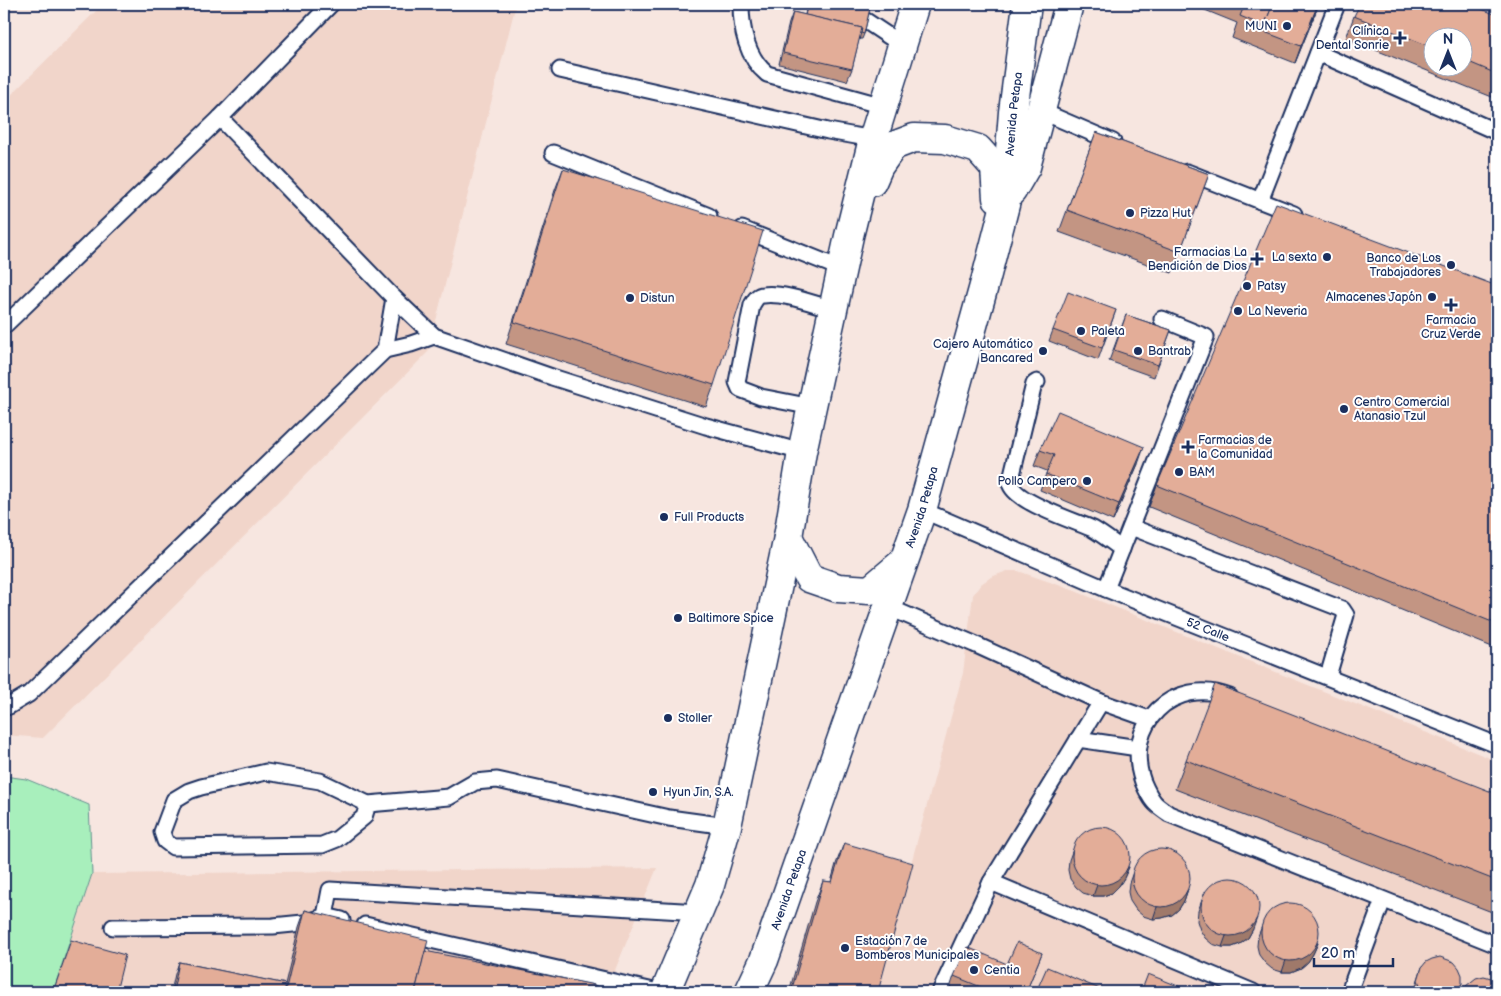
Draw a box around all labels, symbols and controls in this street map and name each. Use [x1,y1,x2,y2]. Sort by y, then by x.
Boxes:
place label: MUNI [1245,19,1277,34]
marker: MUNI [1281,20,1293,32]
place label: Clínica Dental Sonrie [1316,24,1389,53]
north arrow [1424,28,1474,78]
marker: Clínica Dental Sonrie [1393,31,1407,45]
text: N [1443,31,1453,48]
street label: Avenida Petapa [1003,71,1026,156]
place label: Pizza Hut [1140,206,1191,221]
marker: Pizza Hut [1124,207,1136,219]
place label: Farmacias La Bendición de Dios [1148,245,1247,274]
place label: La sexta [1272,250,1317,265]
marker: La sexta [1321,251,1333,263]
place label: Banco de Los Trabajadores [1366,251,1441,280]
marker: Farmacias La Bendición de Dios [1251,253,1263,265]
marker: Banco de Los Trabajadores [1445,259,1457,271]
place label: Patsy [1257,279,1286,294]
marker: Patsy [1241,280,1253,292]
place label: Almacenes Japón [1326,290,1422,305]
place label: Distun [640,291,675,306]
marker: Almacenes Japón [1426,291,1438,303]
marker: Distun [624,292,636,304]
marker: Farmacia Cruz Verde [1445,299,1457,311]
place label: La Neveria [1248,304,1308,319]
marker: La Neveria [1232,305,1244,317]
place label: Farmacia Cruz Verde [1421,313,1481,342]
place label: Paleta [1091,324,1125,339]
marker: Paleta [1075,325,1087,337]
place label: Cajero Automático Bancared [933,337,1033,366]
place label: Bantrab [1148,344,1191,359]
marker: Cajero Automático Bancared [1037,345,1049,357]
marker: Bantrab [1132,345,1144,357]
place label: Centro Comercial Atanasio Tzul [1354,395,1449,424]
marker: Centro Comercial Atanasio Tzul [1338,403,1350,415]
place label: Farmacias de la Comunidad [1198,433,1273,462]
marker: Farmacias de la Comunidad [1182,441,1194,453]
street label: Avenida Petapa [902,465,942,550]
place label: BAM [1189,465,1215,480]
marker: BAM [1173,466,1185,478]
place label: Pollo Campero [998,474,1077,489]
marker: Pollo Campero [1081,475,1093,487]
place label: Full Products [674,510,744,525]
marker: Full Products [658,511,670,523]
place label: Baltimore Spice [688,611,774,626]
marker: Baltimore Spice [672,612,684,624]
street label: 52 Calle [1184,615,1231,645]
place label: Stoller [678,711,713,726]
marker: Stoller [662,712,674,724]
place label: Hyun Jin, S.A. [663,785,734,800]
marker: Hyun Jin, S.A. [647,786,659,798]
street label: Avenida Petapa [768,847,810,932]
place label: Estación 7 de Bomberos Municipales [855,934,979,963]
scale bar [1314,936,1392,968]
marker: Estación 7 de Bomberos Municipales [839,942,851,954]
text: 20 m [1321,944,1355,963]
place label: Centia [984,963,1020,978]
marker: Centia [968,964,980,976]

